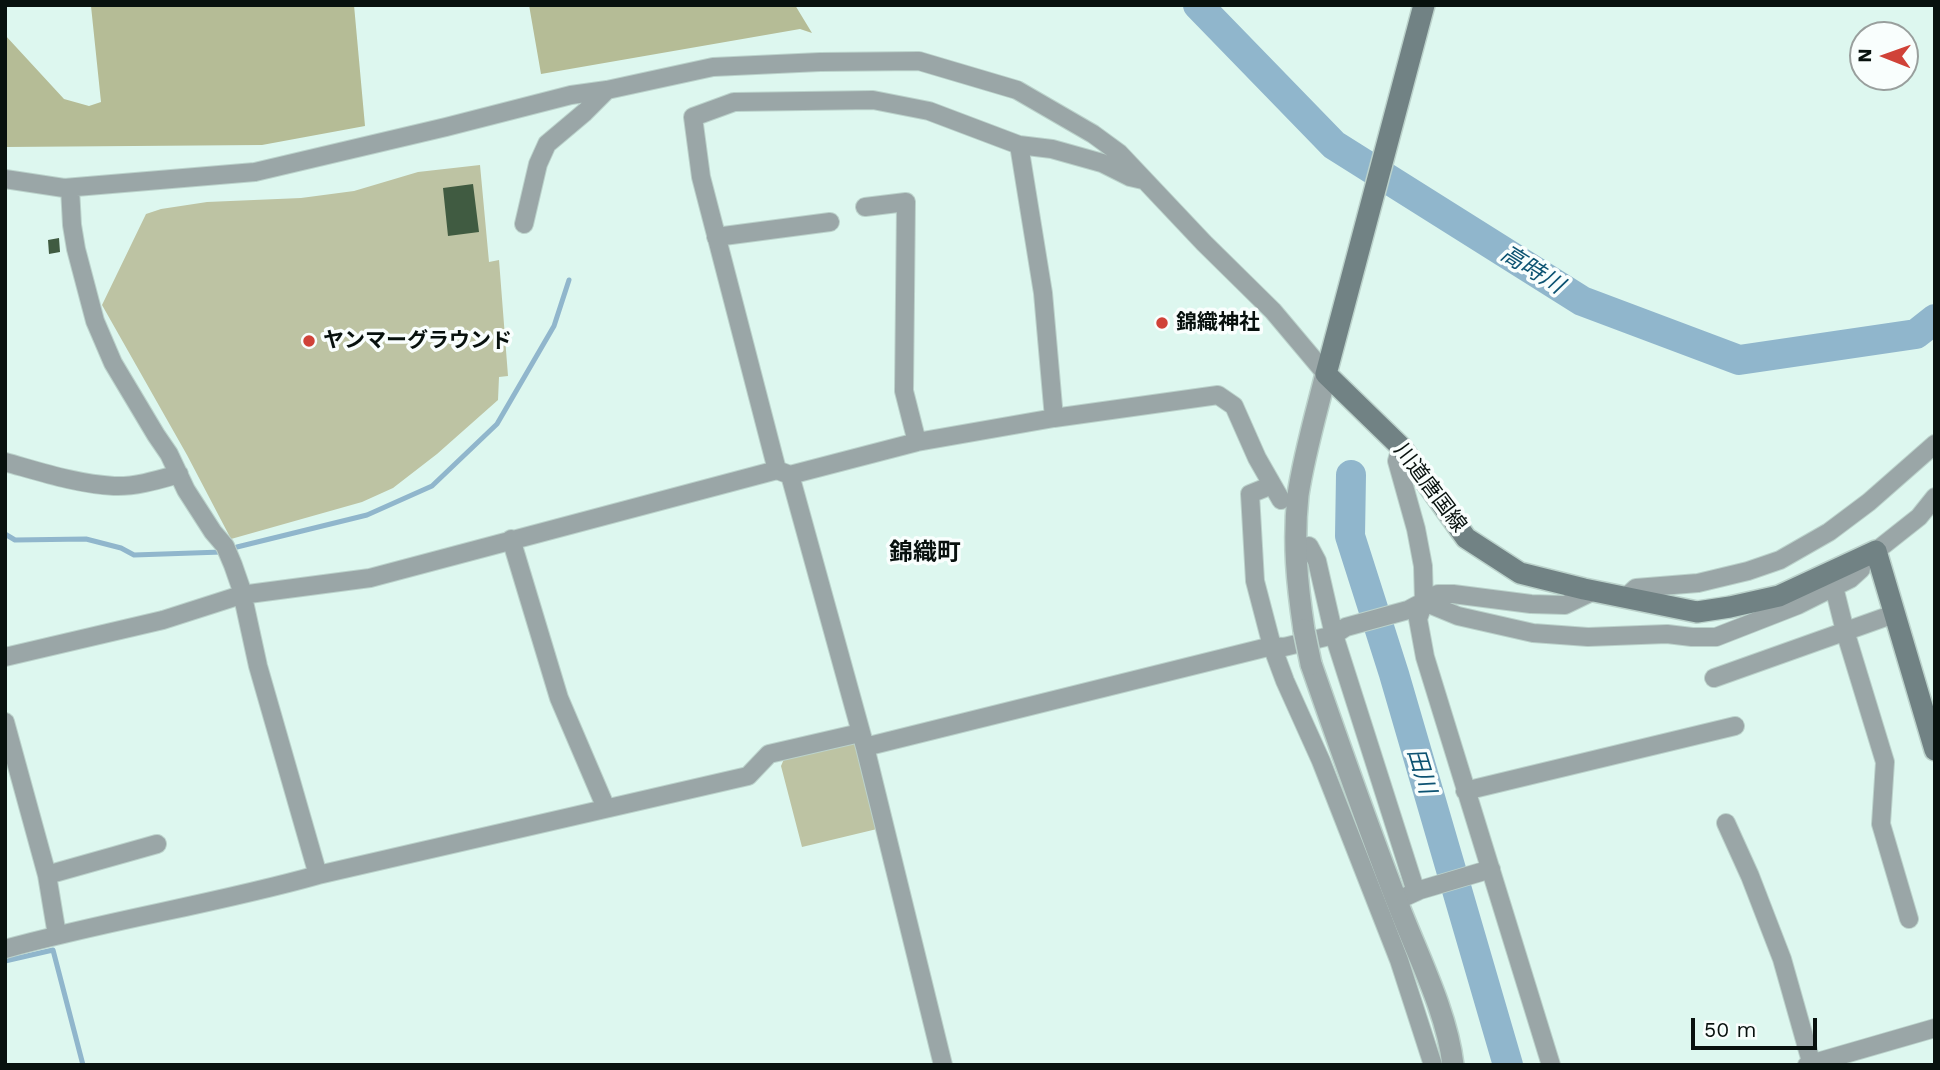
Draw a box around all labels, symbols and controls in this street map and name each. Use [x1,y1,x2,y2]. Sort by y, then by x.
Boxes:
north arrow [1849,21,1919,91]
text: N [1853,48,1876,63]
water label: 高時川 [1495,240,1569,300]
place label: 錦織神社 [1176,310,1260,336]
marker: 錦織神社 [1154,315,1170,331]
place label: ヤンマーグラウンド [323,328,512,354]
marker: ヤンマーグラウンド [301,333,317,349]
street label: 川道唐国線 [1388,438,1472,538]
district label: 錦織町 [889,539,961,567]
water label: 田川 [1401,745,1441,797]
scale bar [1695,1004,1821,1048]
text: 50 m [1704,1017,1756,1042]

